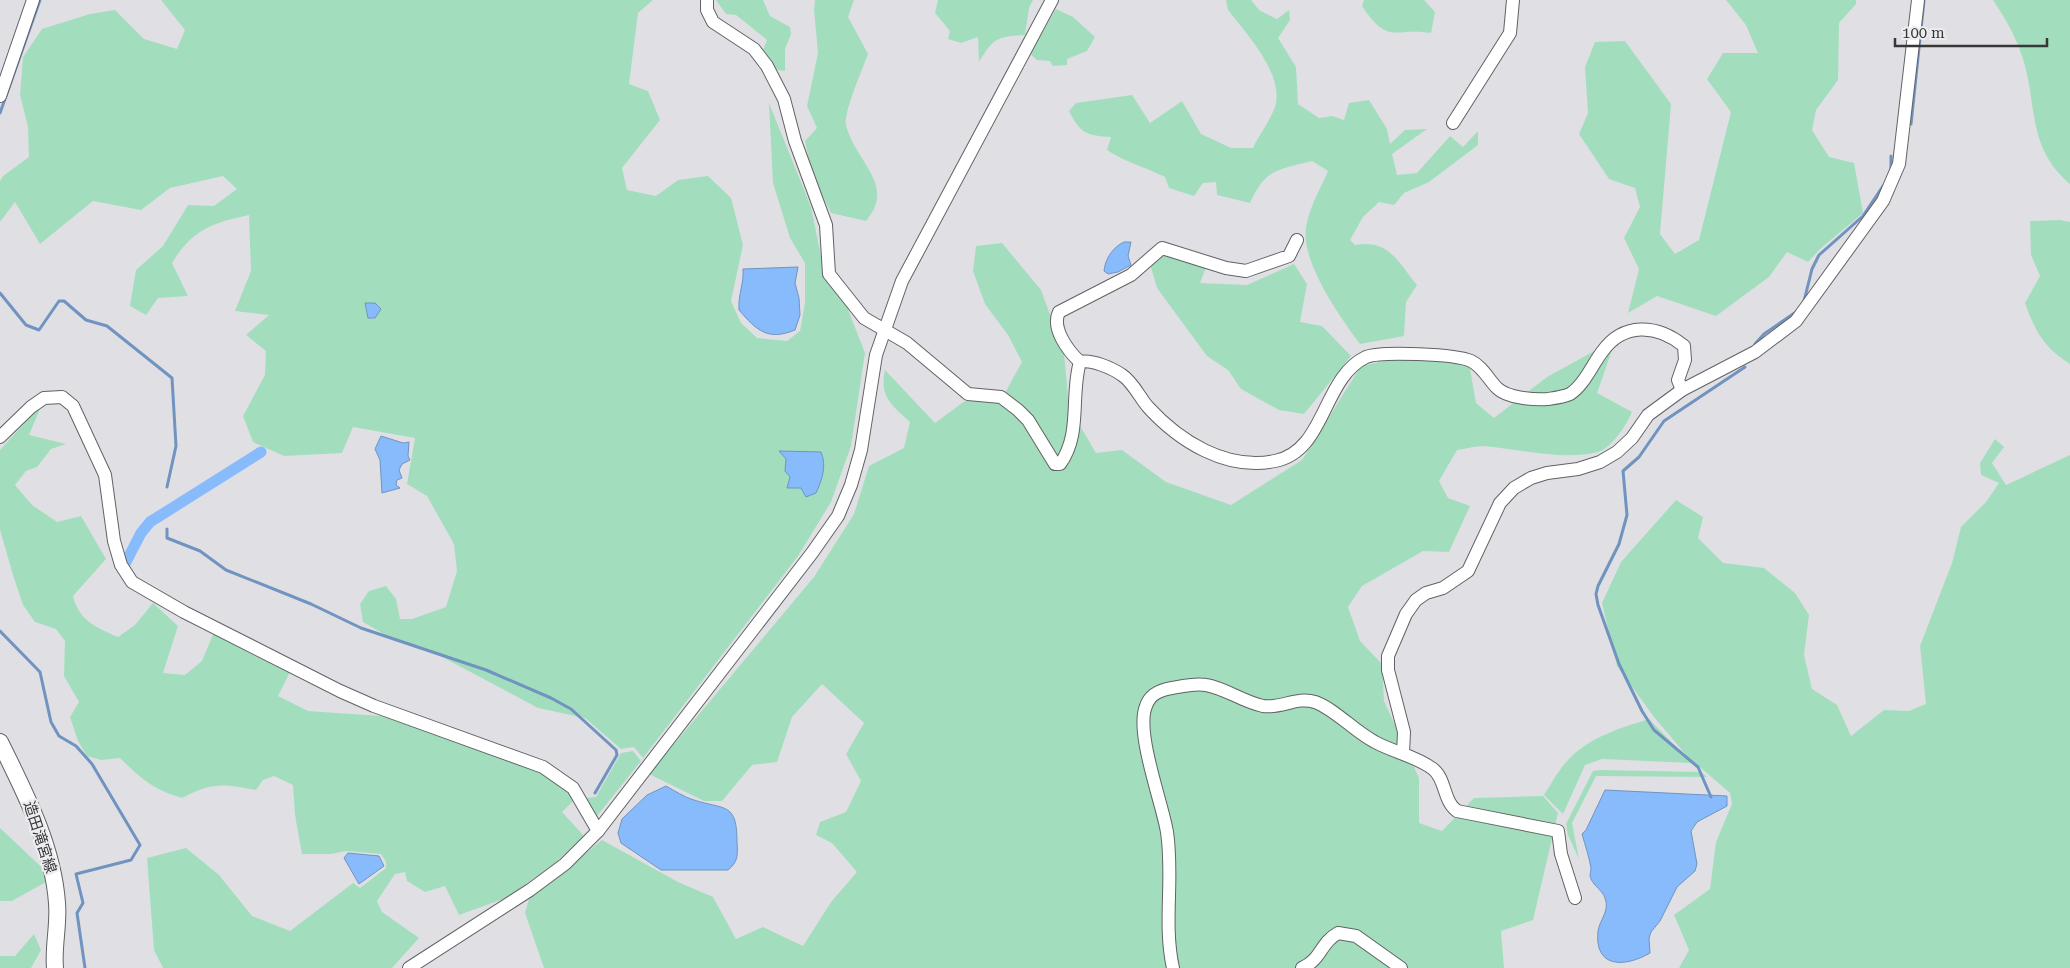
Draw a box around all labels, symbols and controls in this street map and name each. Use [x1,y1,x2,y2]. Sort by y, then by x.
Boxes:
scale bar [1895,15,2048,47]
text: 100 m [1902,24,1945,42]
street label: 造田滝宮線 [20,799,60,875]

